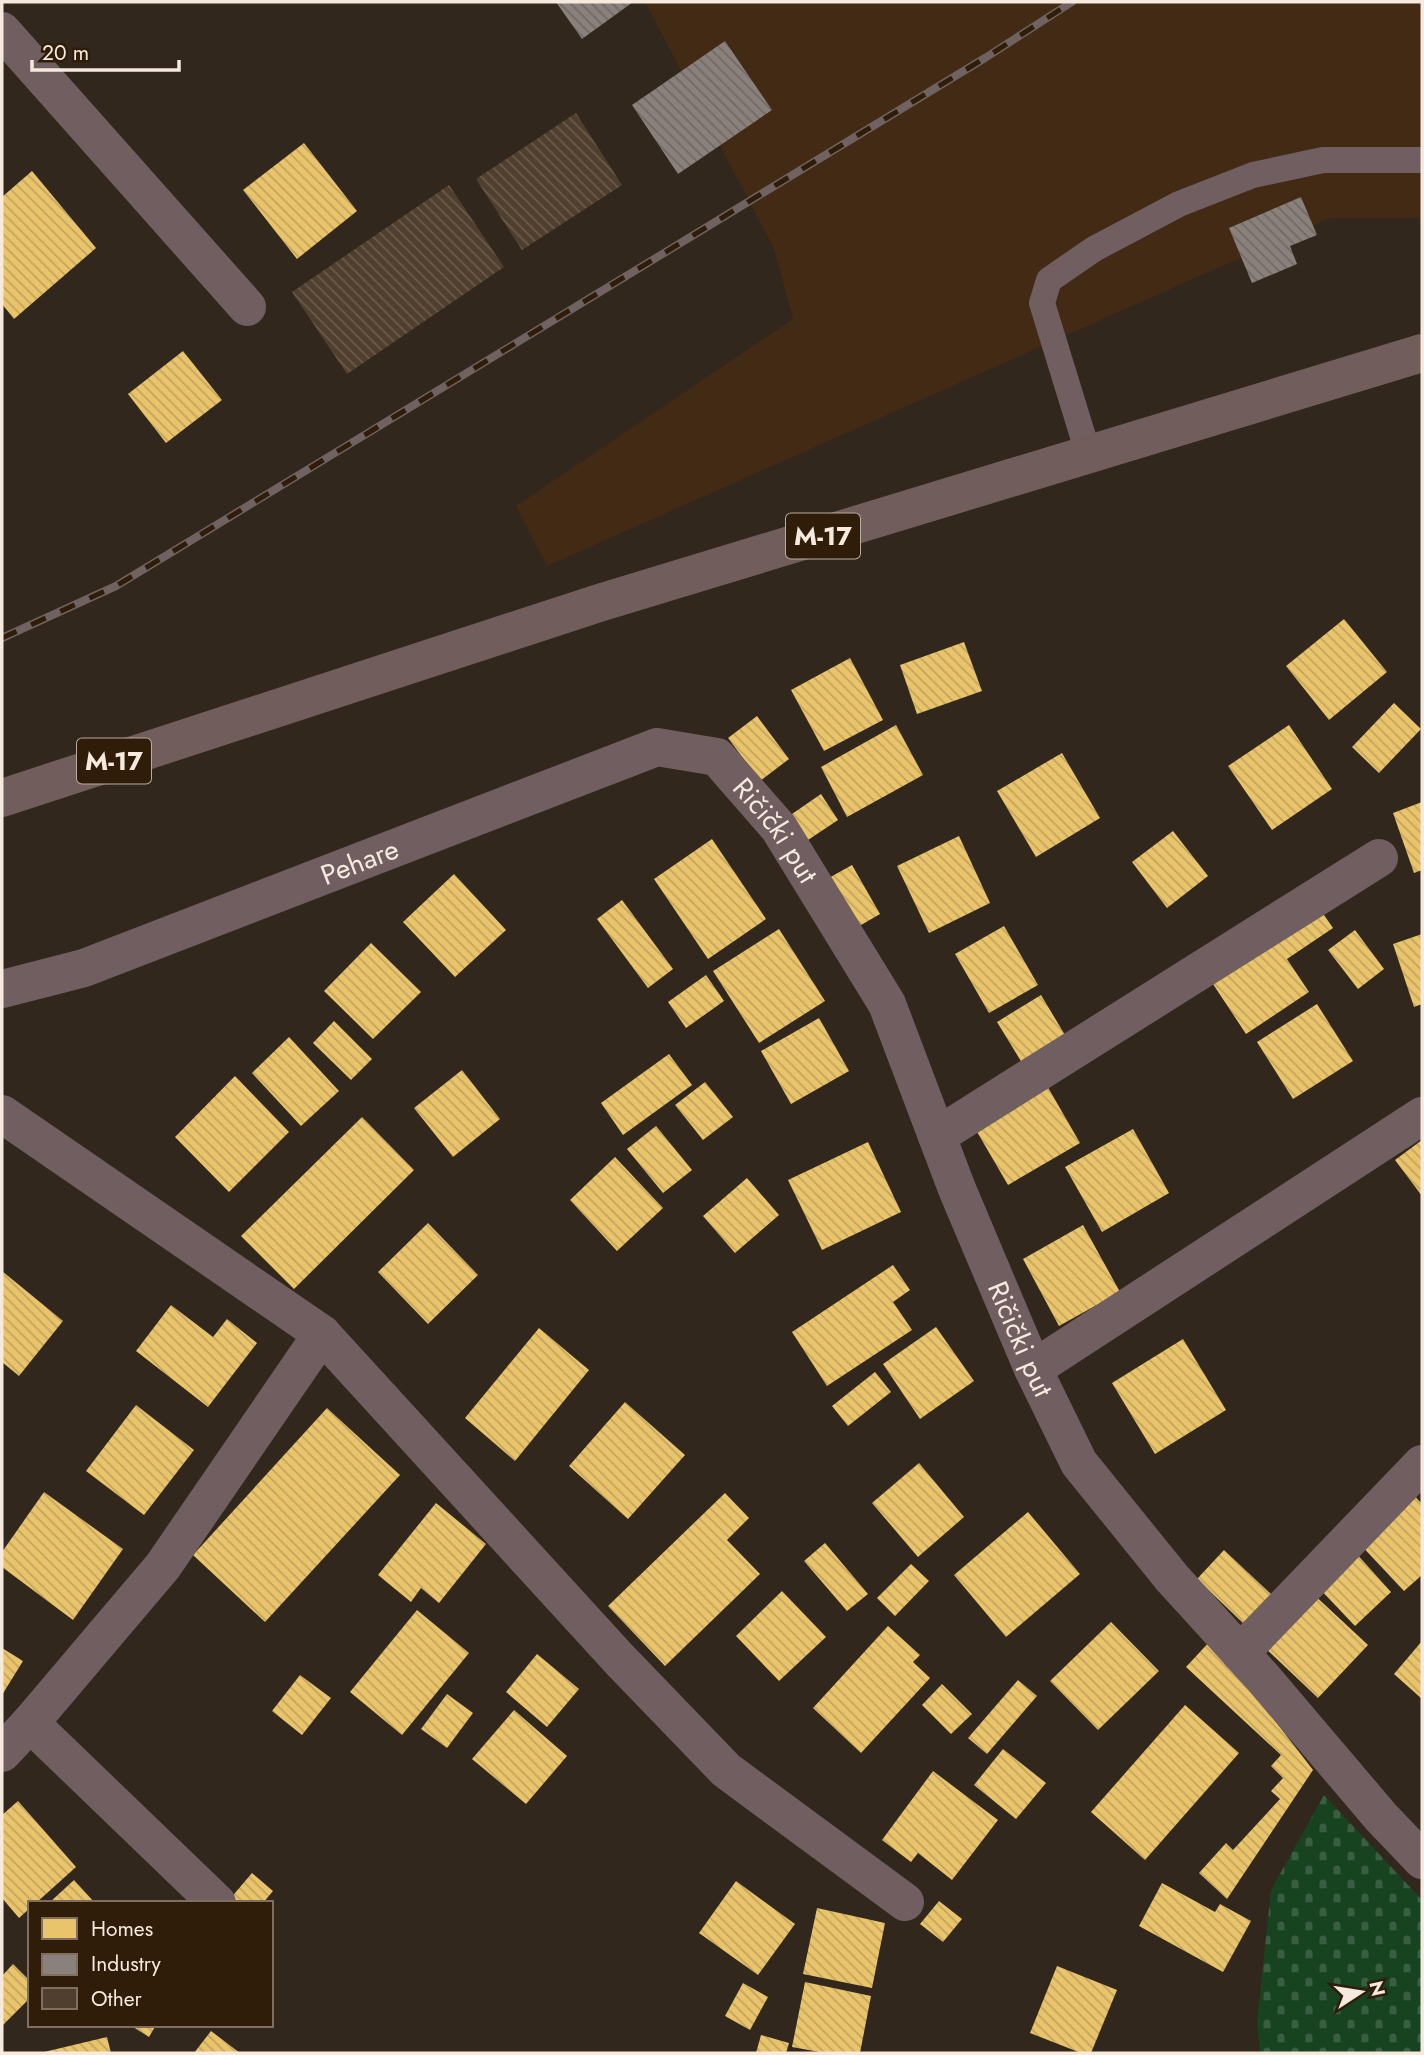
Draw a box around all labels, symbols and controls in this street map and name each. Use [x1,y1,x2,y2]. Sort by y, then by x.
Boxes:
scale bar [32,28,178,72]
text: 20 m [42,38,89,68]
road number: M-17 [786,514,860,558]
road number: M-17 [77,738,151,783]
street label: Ričički put [723,768,829,891]
street label: Pehare [315,828,405,895]
street label: Ričički put [978,1275,1064,1404]
legend [28,1901,273,2027]
text: Homes [91,1914,153,1944]
text: Industry [91,1949,162,1979]
north arrow [1326,1957,1396,2027]
text: N [1362,1978,1392,1999]
text: Other [91,1984,142,2014]

